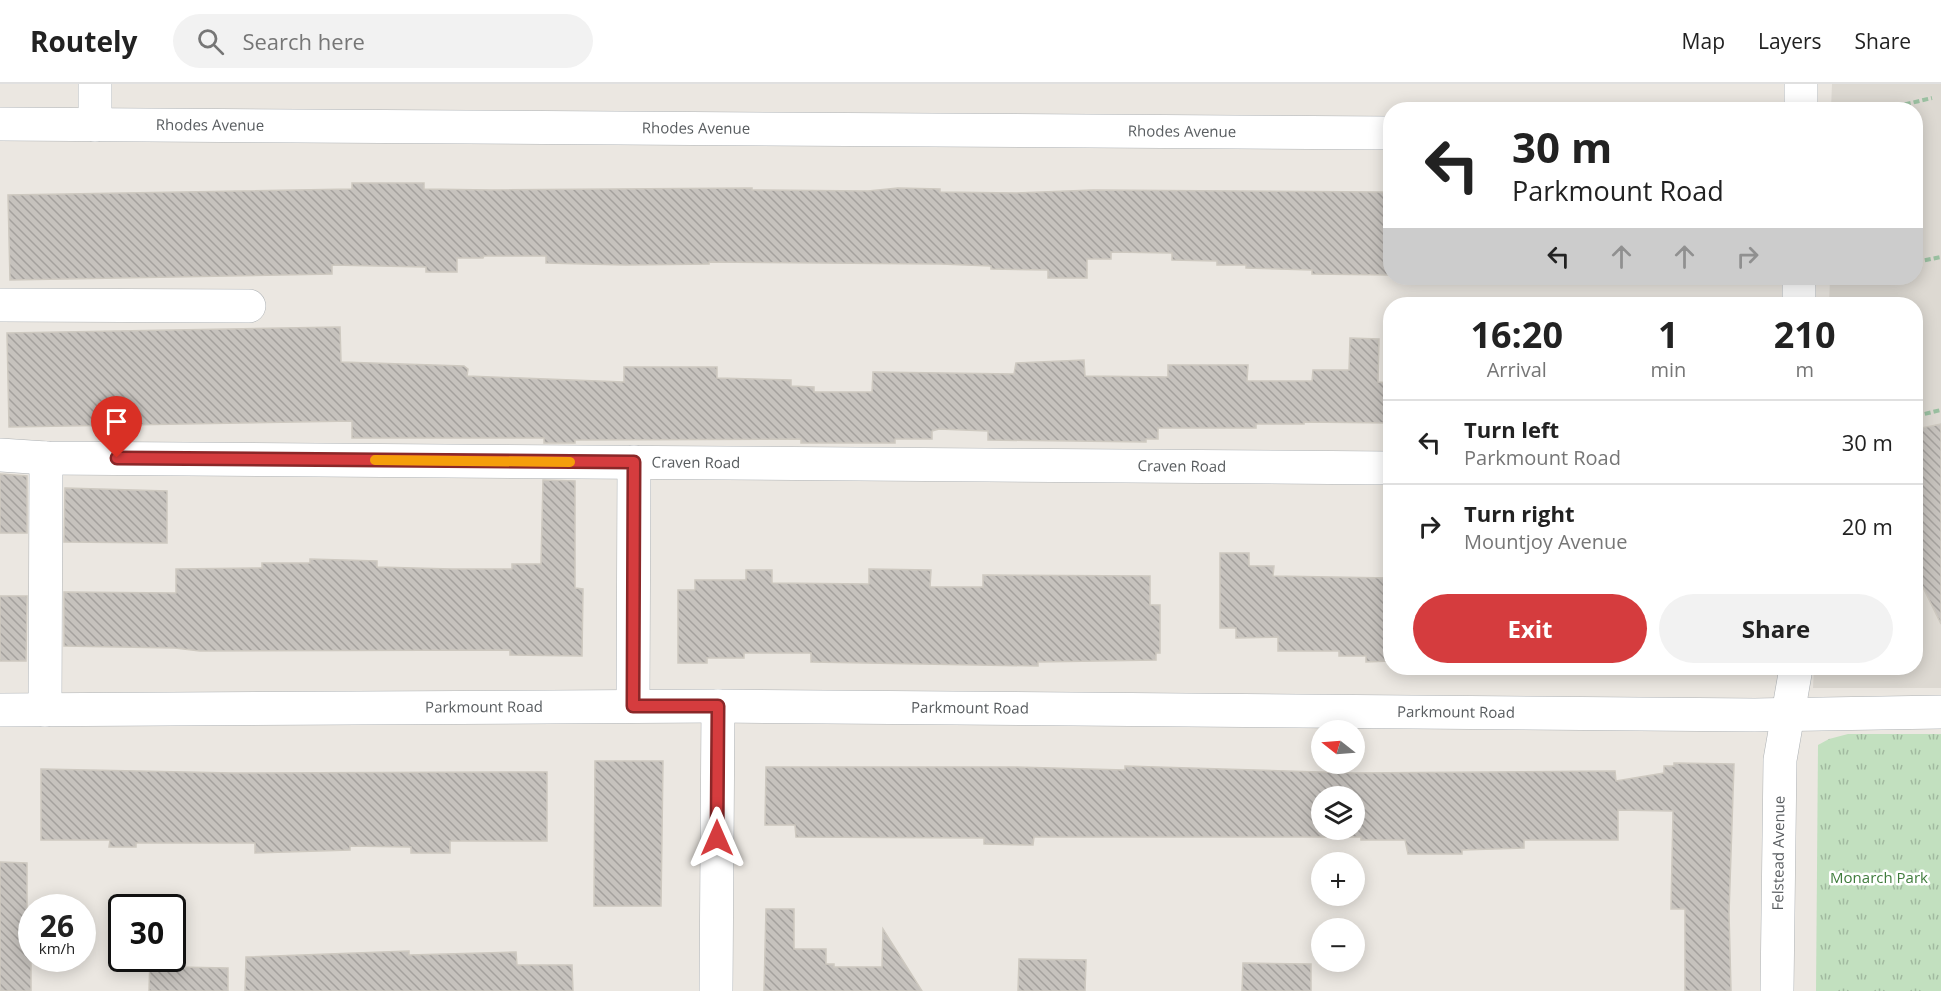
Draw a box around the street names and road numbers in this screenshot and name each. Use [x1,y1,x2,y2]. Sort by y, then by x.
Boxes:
street label: Rhodes Avenue [156,114,264,135]
street label: Rhodes Avenue [642,117,750,138]
street label: Rhodes Avenue [1128,120,1236,141]
street label: Craven Road [651,452,740,472]
street label: Craven Road [1137,455,1226,476]
street label: Parkmount Road [425,696,543,717]
street label: Parkmount Road [911,697,1029,718]
street label: Parkmount Road [1397,701,1515,722]
street label: Felstead Avenue [1767,796,1789,910]

